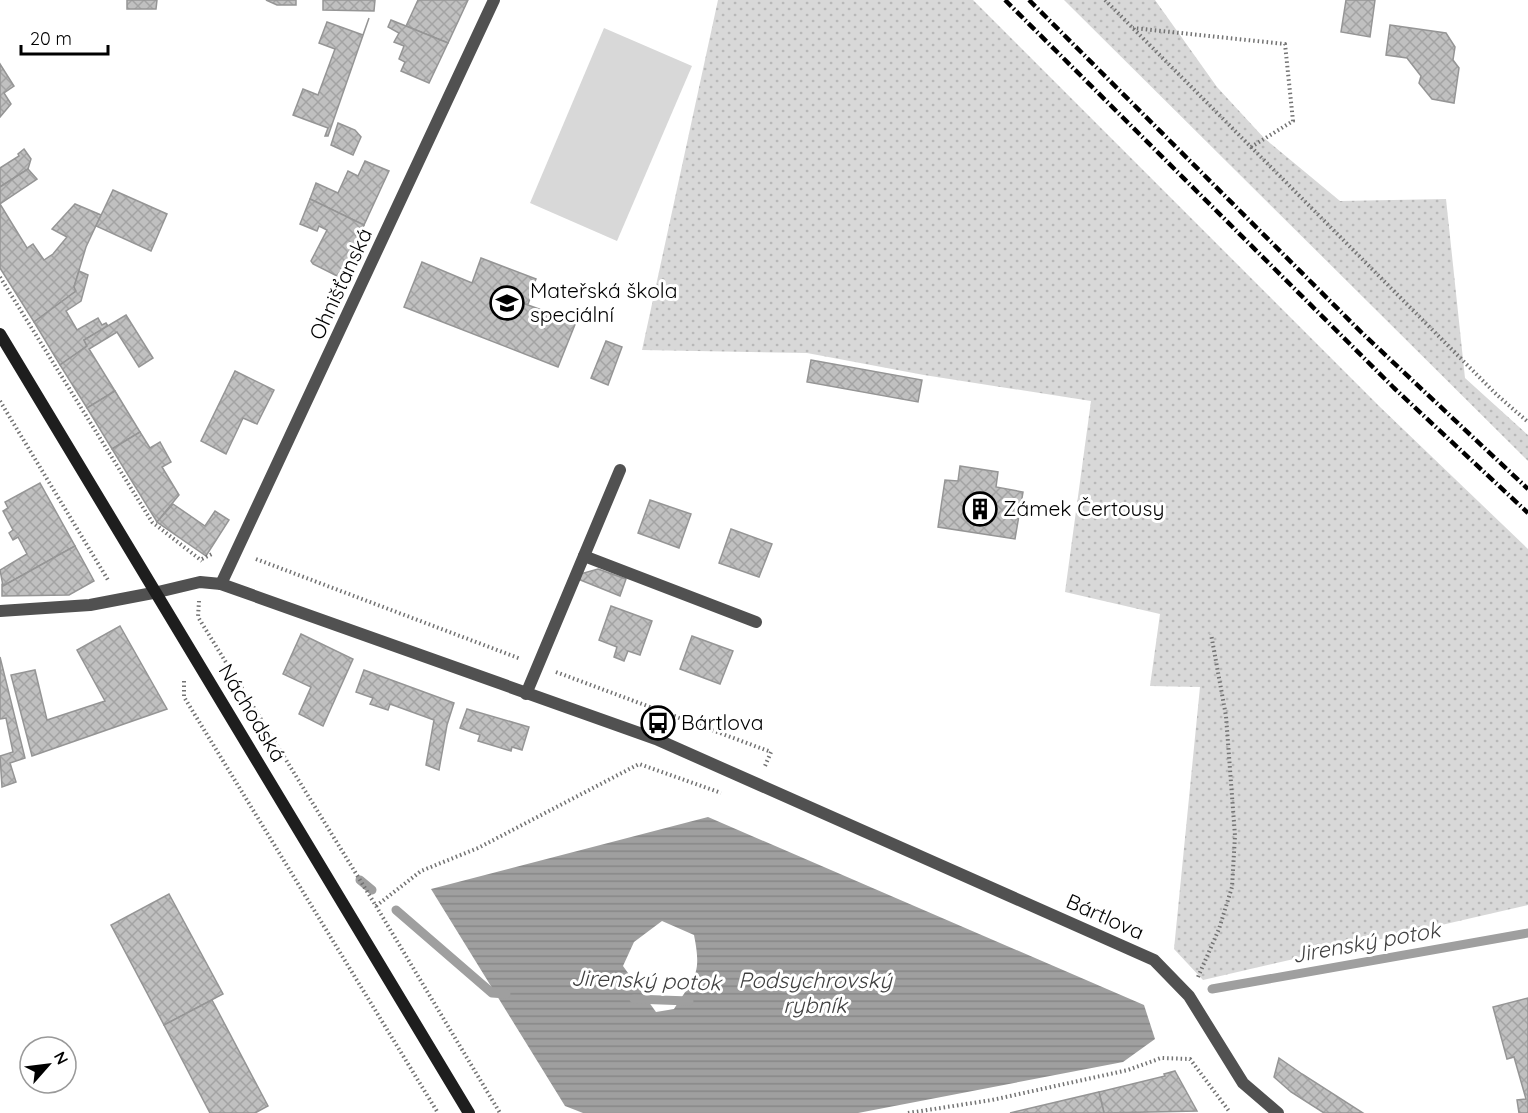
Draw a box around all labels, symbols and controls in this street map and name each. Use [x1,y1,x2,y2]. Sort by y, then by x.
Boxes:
scale bar [21,18,108,56]
text: 20 m [30,27,72,50]
street label: Ohnišťanská [303,224,377,344]
place label: Mateřská škola speciální [530,277,677,327]
school or university icon: Mateřská škola speciální [489,285,525,321]
building icon: Zámek Čertousy [962,491,998,527]
place label: Zámek Čertousy [1003,495,1164,521]
street label: Náchodská [213,659,292,766]
bus stop icon: Bártlova [640,705,676,741]
place label: Bártlova [681,709,764,735]
street label: Bártlova [1062,887,1148,945]
water label: Jirenský potok [1290,915,1445,969]
water label: Jirenský potok [571,963,724,997]
water label: Podsychrovský rybník [738,966,893,1019]
north arrow [18,1035,78,1095]
text: N [50,1048,73,1068]

